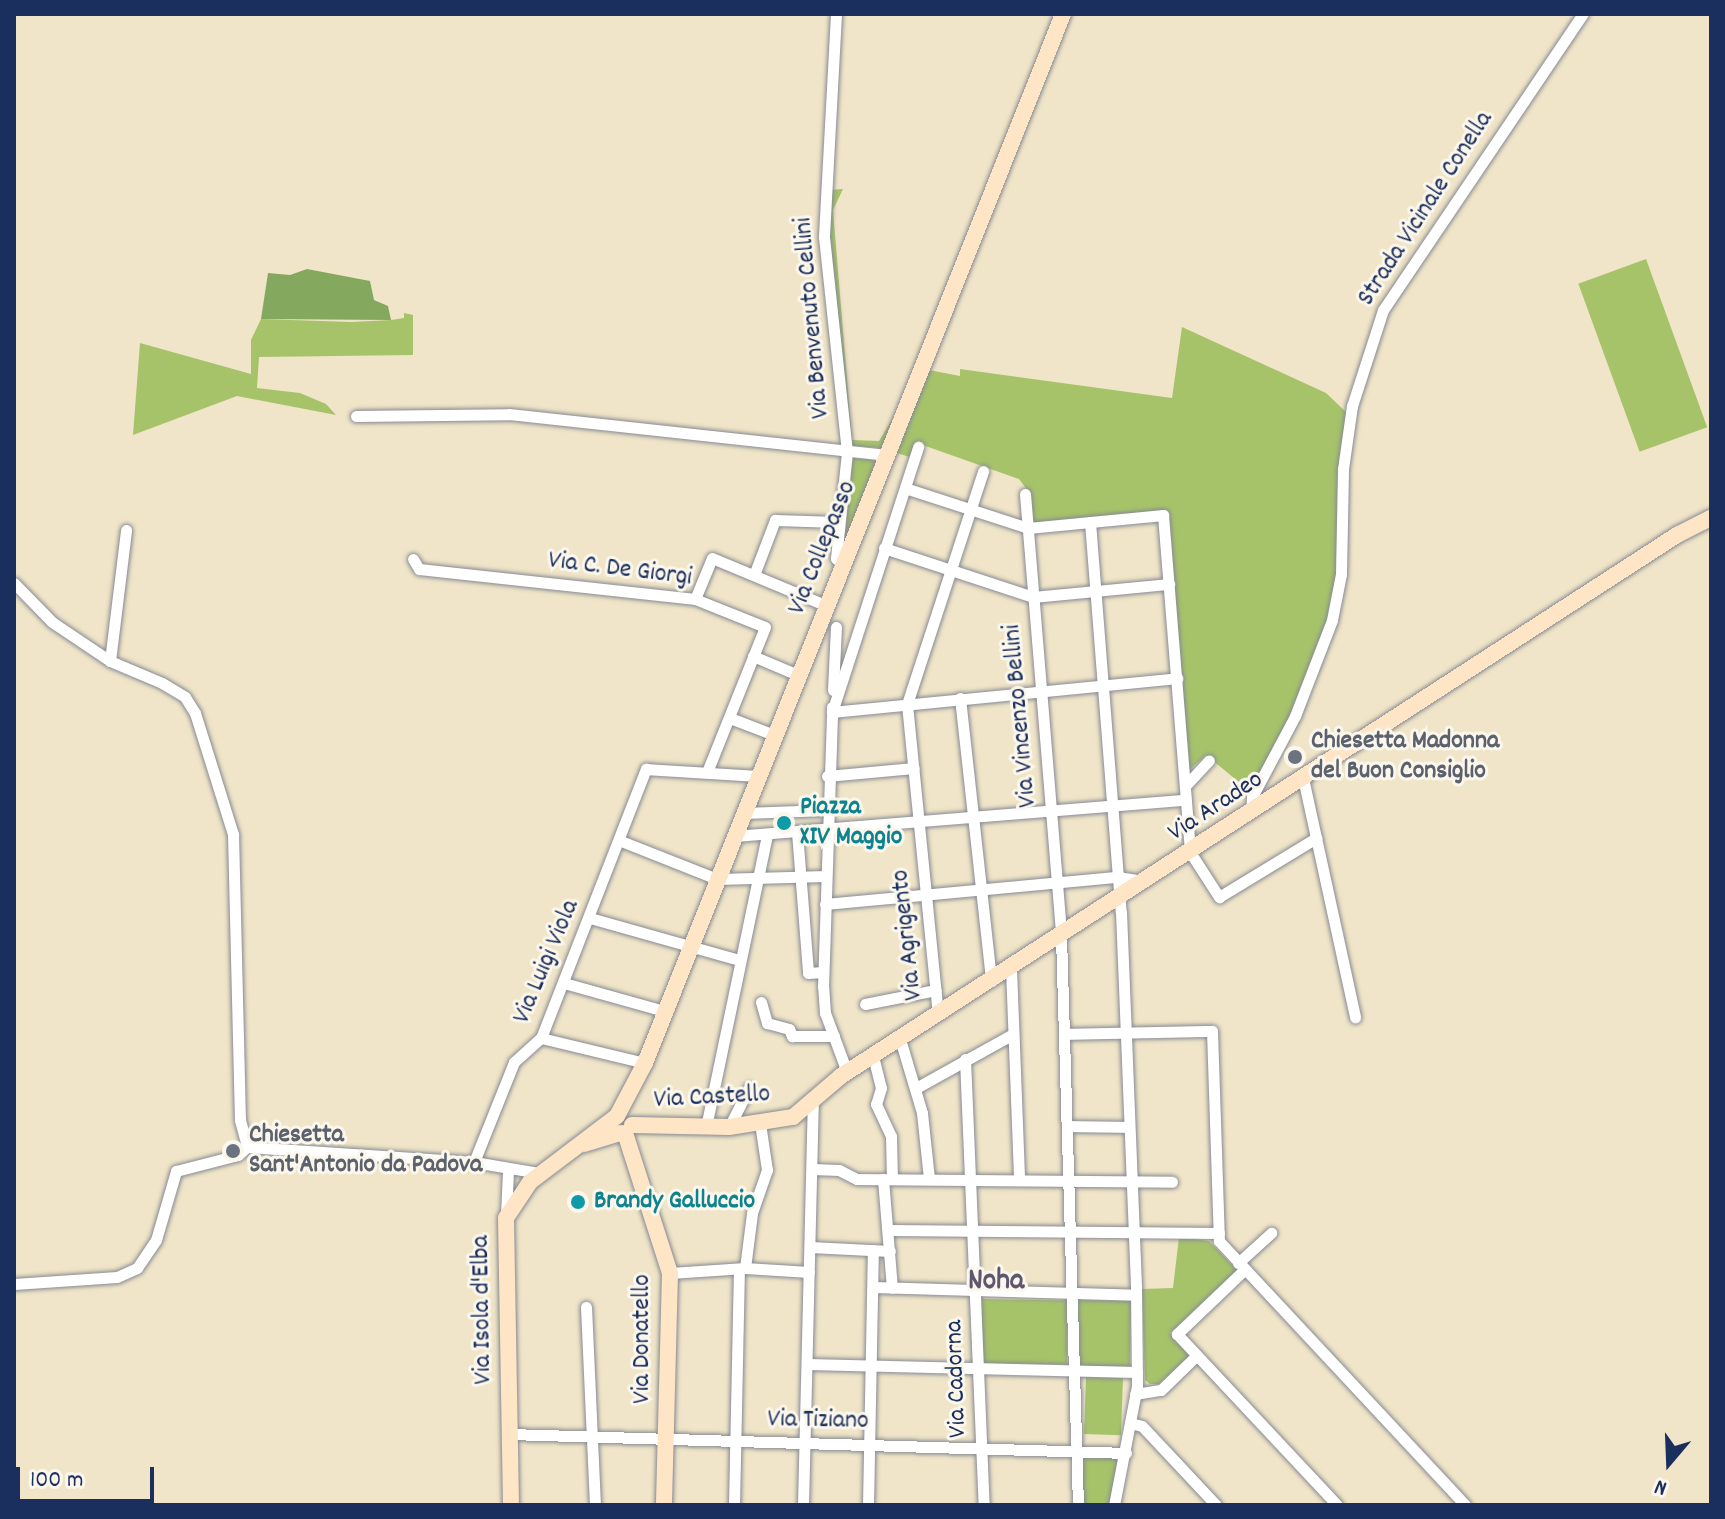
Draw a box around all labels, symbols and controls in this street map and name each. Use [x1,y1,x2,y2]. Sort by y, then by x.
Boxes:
street label: Strada Vicinale Conella [1351,106,1501,312]
street label: Via Benvenuto Cellini [789,216,837,420]
street label: Via Collepasso [782,477,864,619]
street label: Via C. De Giorgi [546,546,694,594]
street label: Via Vincenzo Bellini [997,623,1045,809]
place label: Chiesetta Madonna del Buon Consiglio [1311,726,1499,788]
marker: Chiesetta Madonna del Buon Consiglio [1286,748,1304,766]
street label: Via Aradeo [1163,765,1269,849]
place label: Piazza XIV Maggio [800,792,902,854]
marker: Piazza XIV Maggio [775,814,793,832]
street label: Via Agrigento [886,868,930,1002]
street label: Via Luigi Viola [507,895,587,1029]
street label: Via Castello [653,1079,771,1117]
place label: Chiesetta Sant'Antonio da Padova [249,1120,482,1182]
marker: Chiesetta Sant'Antonio da Padova [224,1142,242,1160]
place label: Brandy Galluccio [594,1186,755,1218]
marker: Brandy Galluccio [569,1193,587,1211]
street label: Via Isola d'Elba [466,1235,500,1385]
district label: Noha [968,1265,1024,1301]
street label: Via Donatello [627,1274,659,1404]
street label: Via Cadorna [939,1319,975,1439]
street label: Via Tiziano [767,1405,869,1437]
north arrow [1629,1423,1709,1503]
scale bar [20,1451,158,1501]
text: 100 m [30,1464,83,1498]
text: N [1651,1470,1671,1503]

